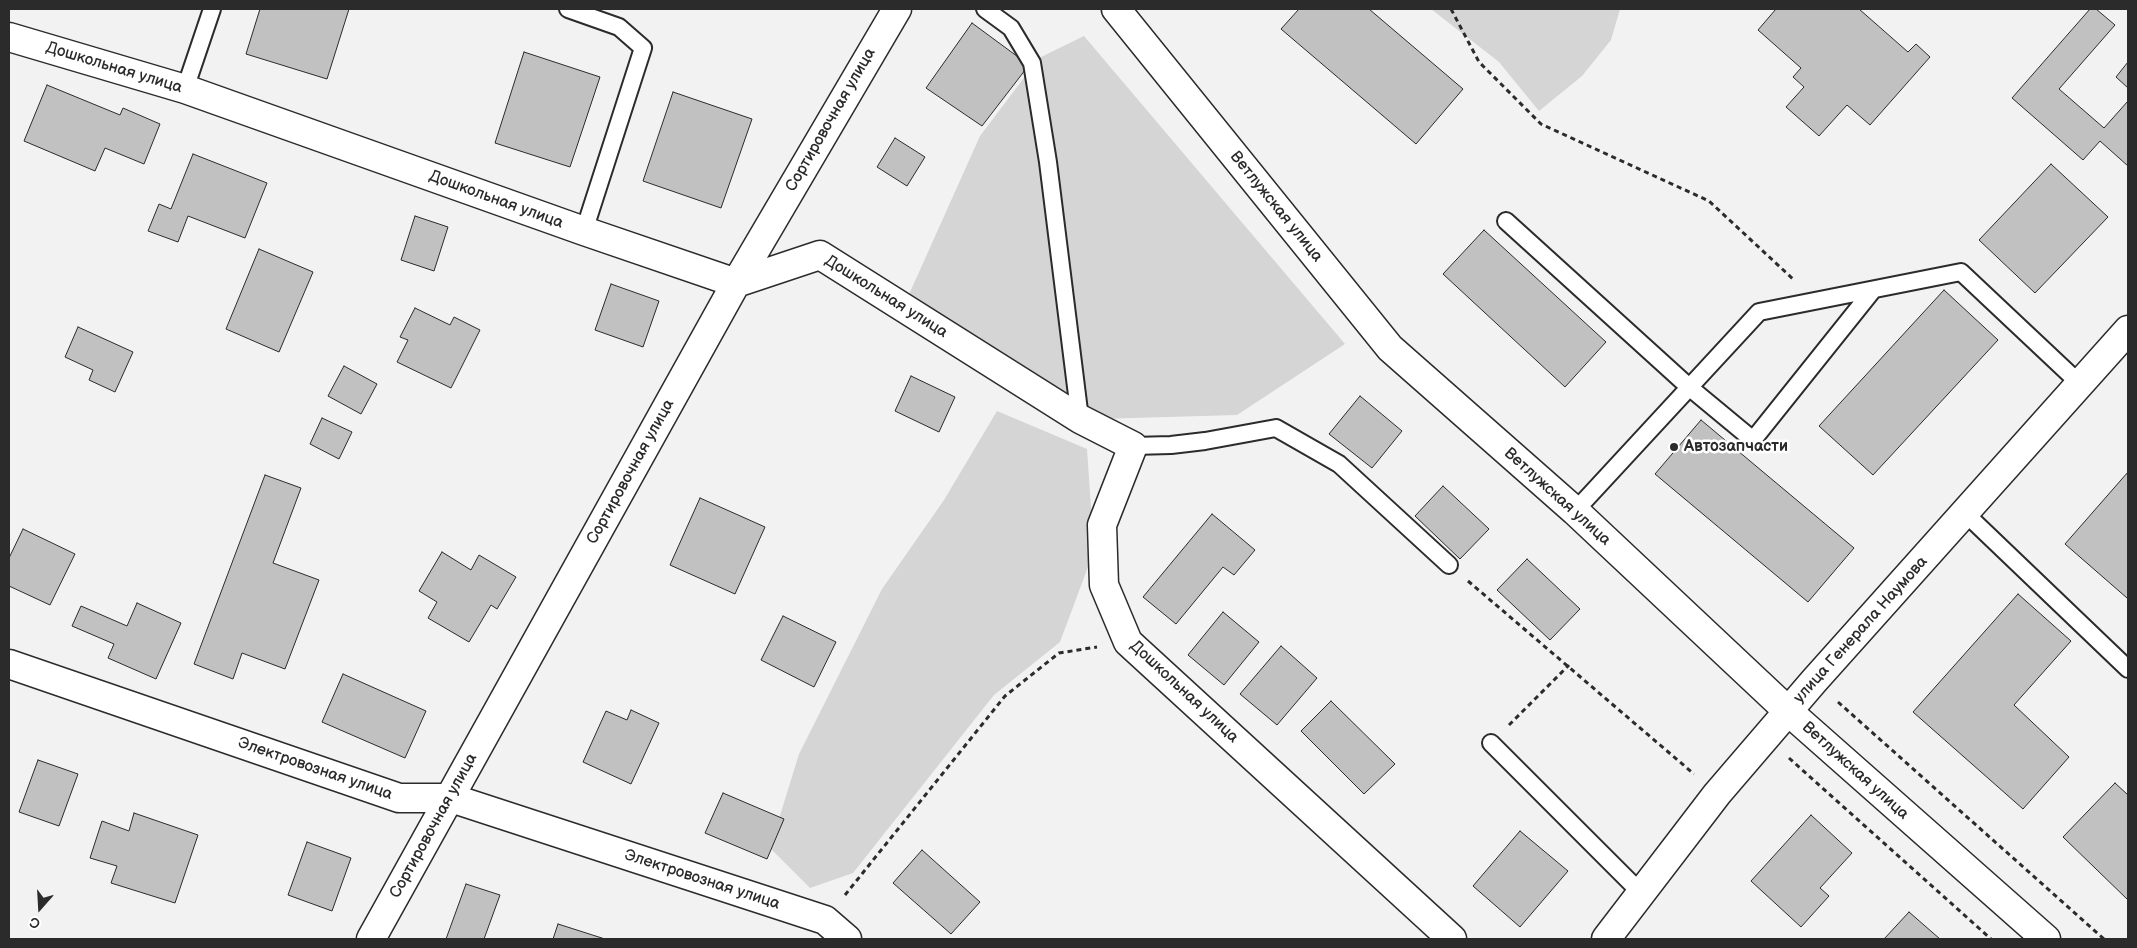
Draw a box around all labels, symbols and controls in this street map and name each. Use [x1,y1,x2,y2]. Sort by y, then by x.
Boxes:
street label: Дошкольная улица [44,38,184,98]
street label: Сортировочная улица [782,45,880,195]
street label: Ветлужская улица [1225,148,1327,266]
street label: Дошкольная улица [426,167,566,233]
street label: Дошкольная улица [821,251,951,343]
street label: Сортировочная улица [583,396,679,548]
place label: Автозапчасти [1684,437,1788,457]
marker: Автозапчасти [1668,441,1680,453]
street label: Ветлужская улица [1500,444,1614,550]
street label: улица Генерала Наумова [1790,553,1932,707]
street label: Дошкольная улица [1126,637,1242,747]
street label: Ветлужская улица [1798,718,1912,824]
street label: Электровозная улица [235,733,395,805]
street label: Сортировочная улица [386,750,482,902]
street label: Электровозная улица [622,846,782,914]
north arrow [15,883,65,933]
text: С [28,913,42,932]

